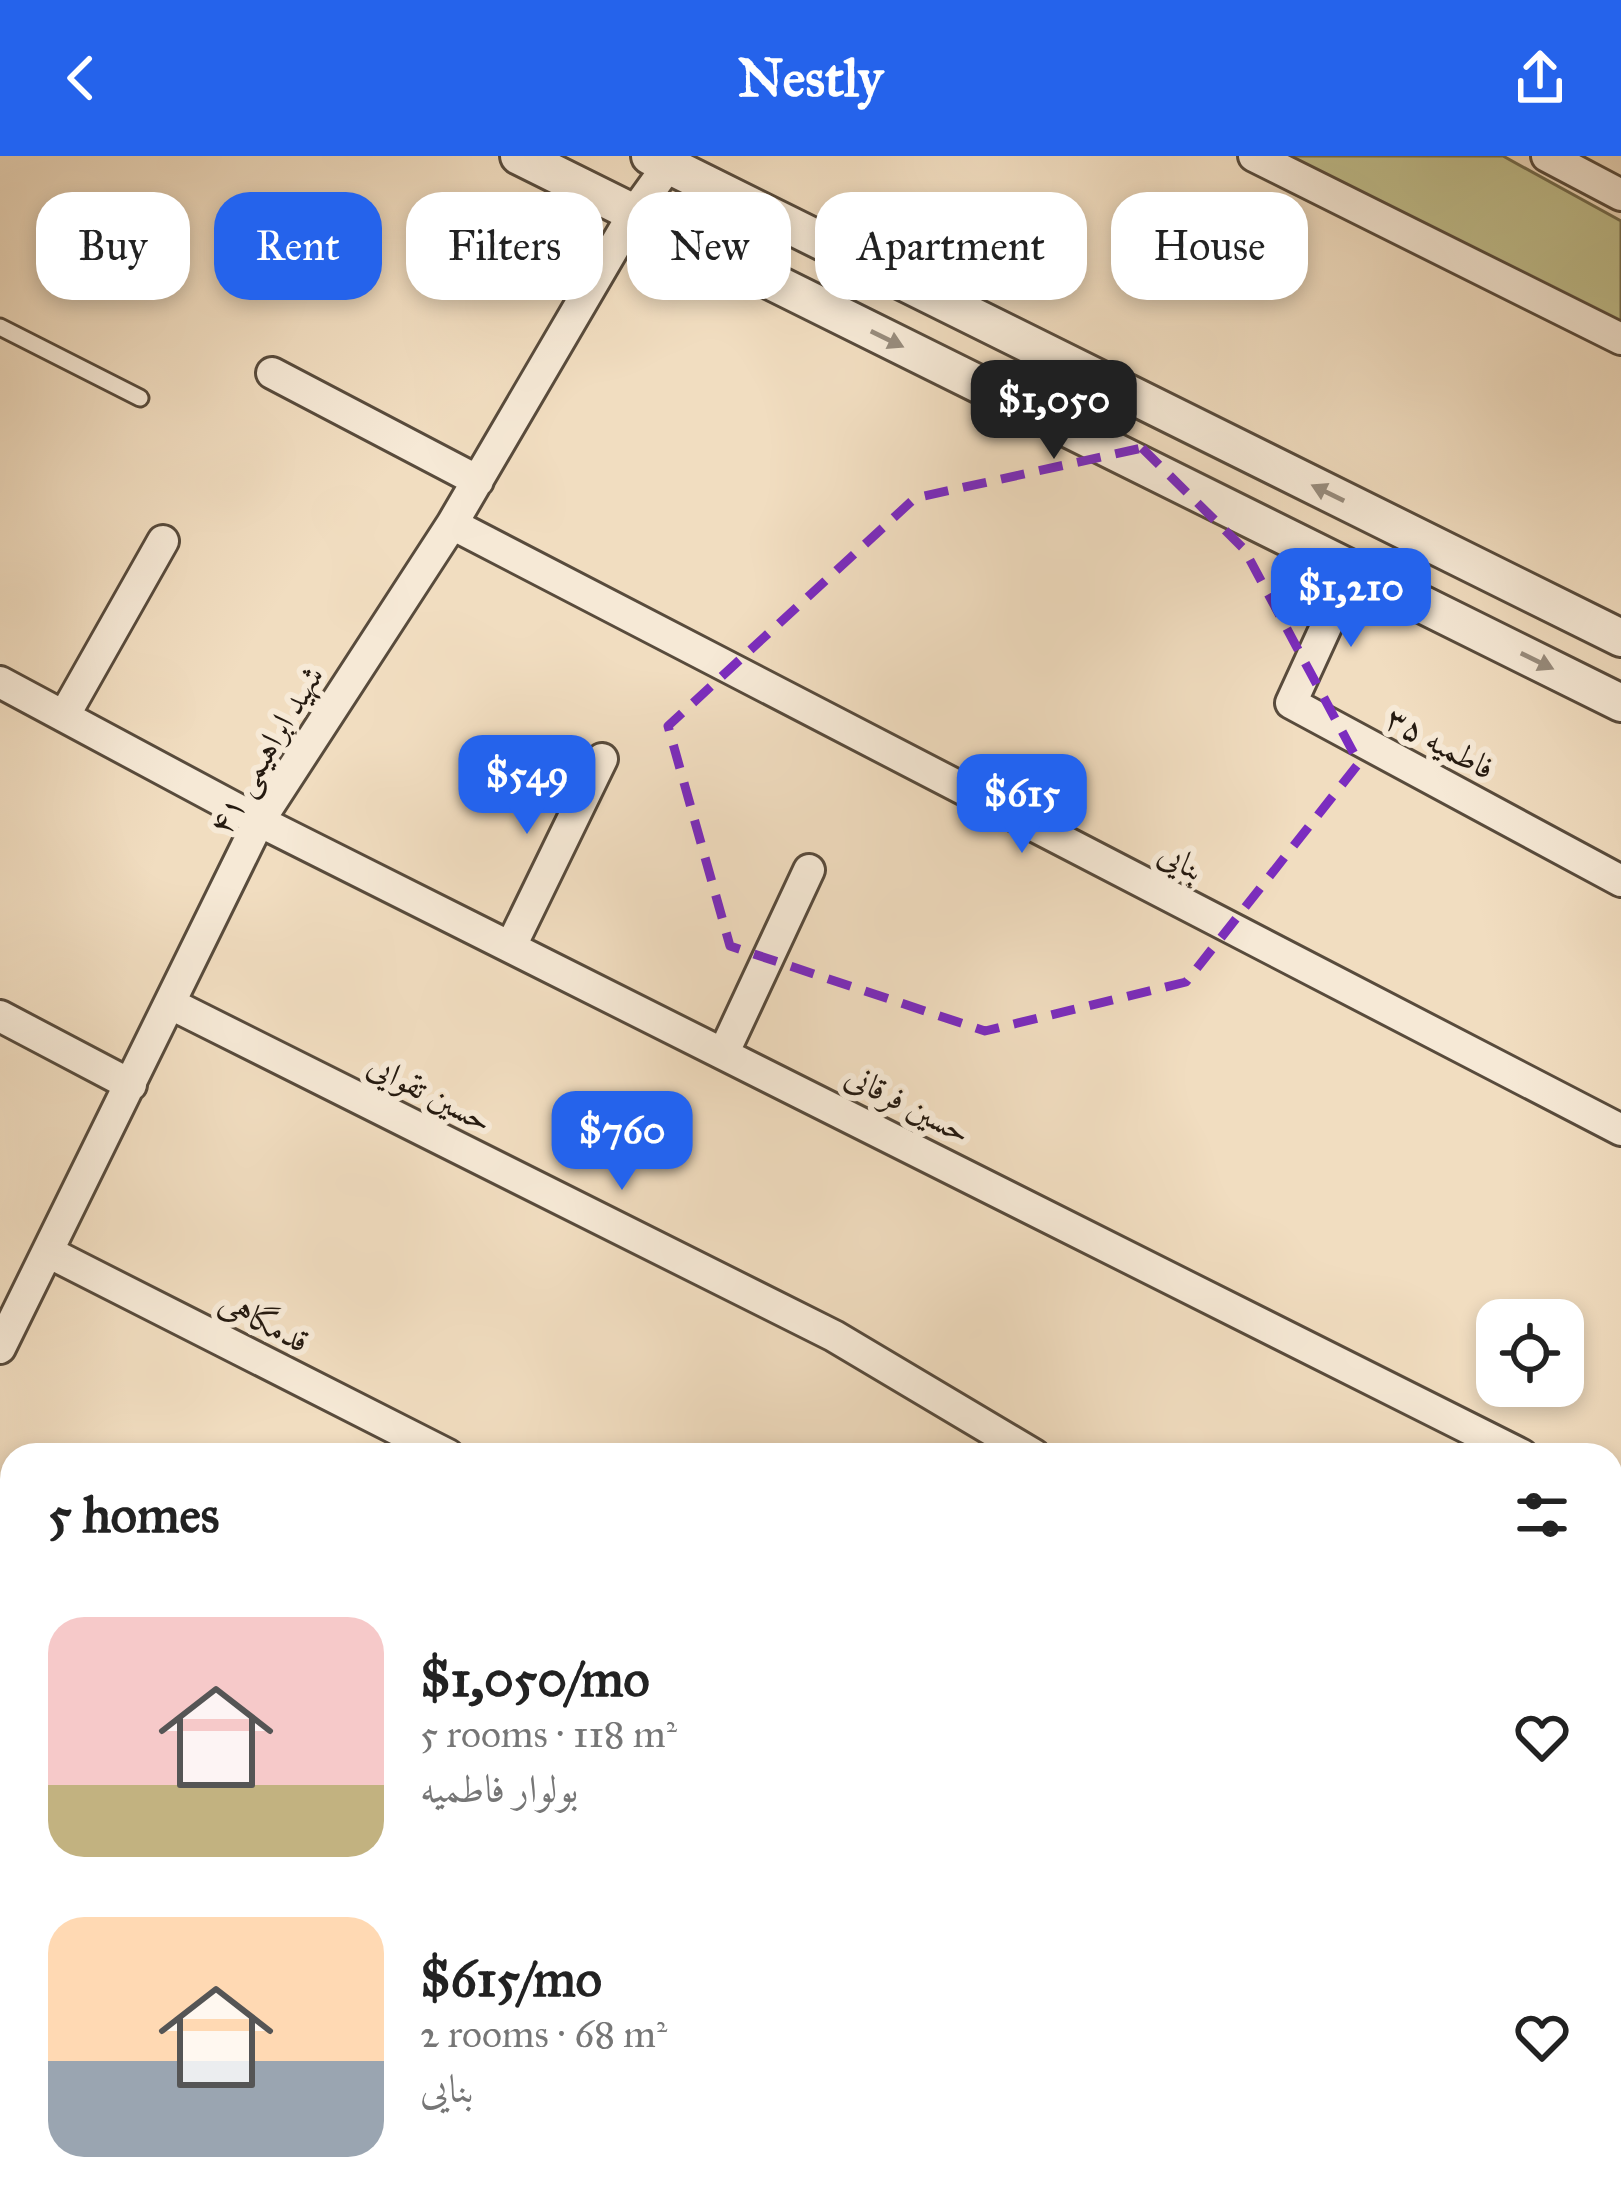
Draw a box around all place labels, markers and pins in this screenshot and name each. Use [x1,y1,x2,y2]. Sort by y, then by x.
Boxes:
pin: $1,050 [956,360,1152,462]
pin: $1,210 [1253,548,1449,650]
pin: $549 [456,735,598,837]
pin: $615 [951,754,1093,856]
pin: $760 [551,1091,693,1193]

